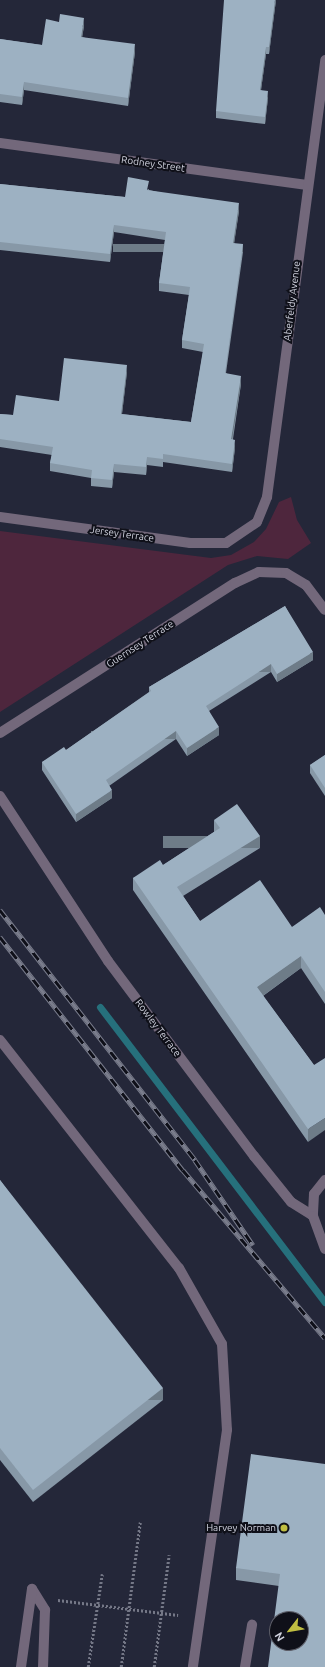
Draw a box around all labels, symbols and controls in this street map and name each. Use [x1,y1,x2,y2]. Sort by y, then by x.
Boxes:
street label: Rodney Street [120,154,186,174]
street label: Aberfeldy Avenue [281,260,303,342]
street label: Jersey Terrace [89,524,155,544]
street label: Guernsey Terrace [104,618,176,670]
street label: Rowley Terrace [133,997,183,1059]
place label: Harvey Norman [206,1522,276,1534]
marker: Harvey Norman [279,1523,289,1533]
north arrow [269,1611,309,1651]
text: N [272,1630,287,1643]

